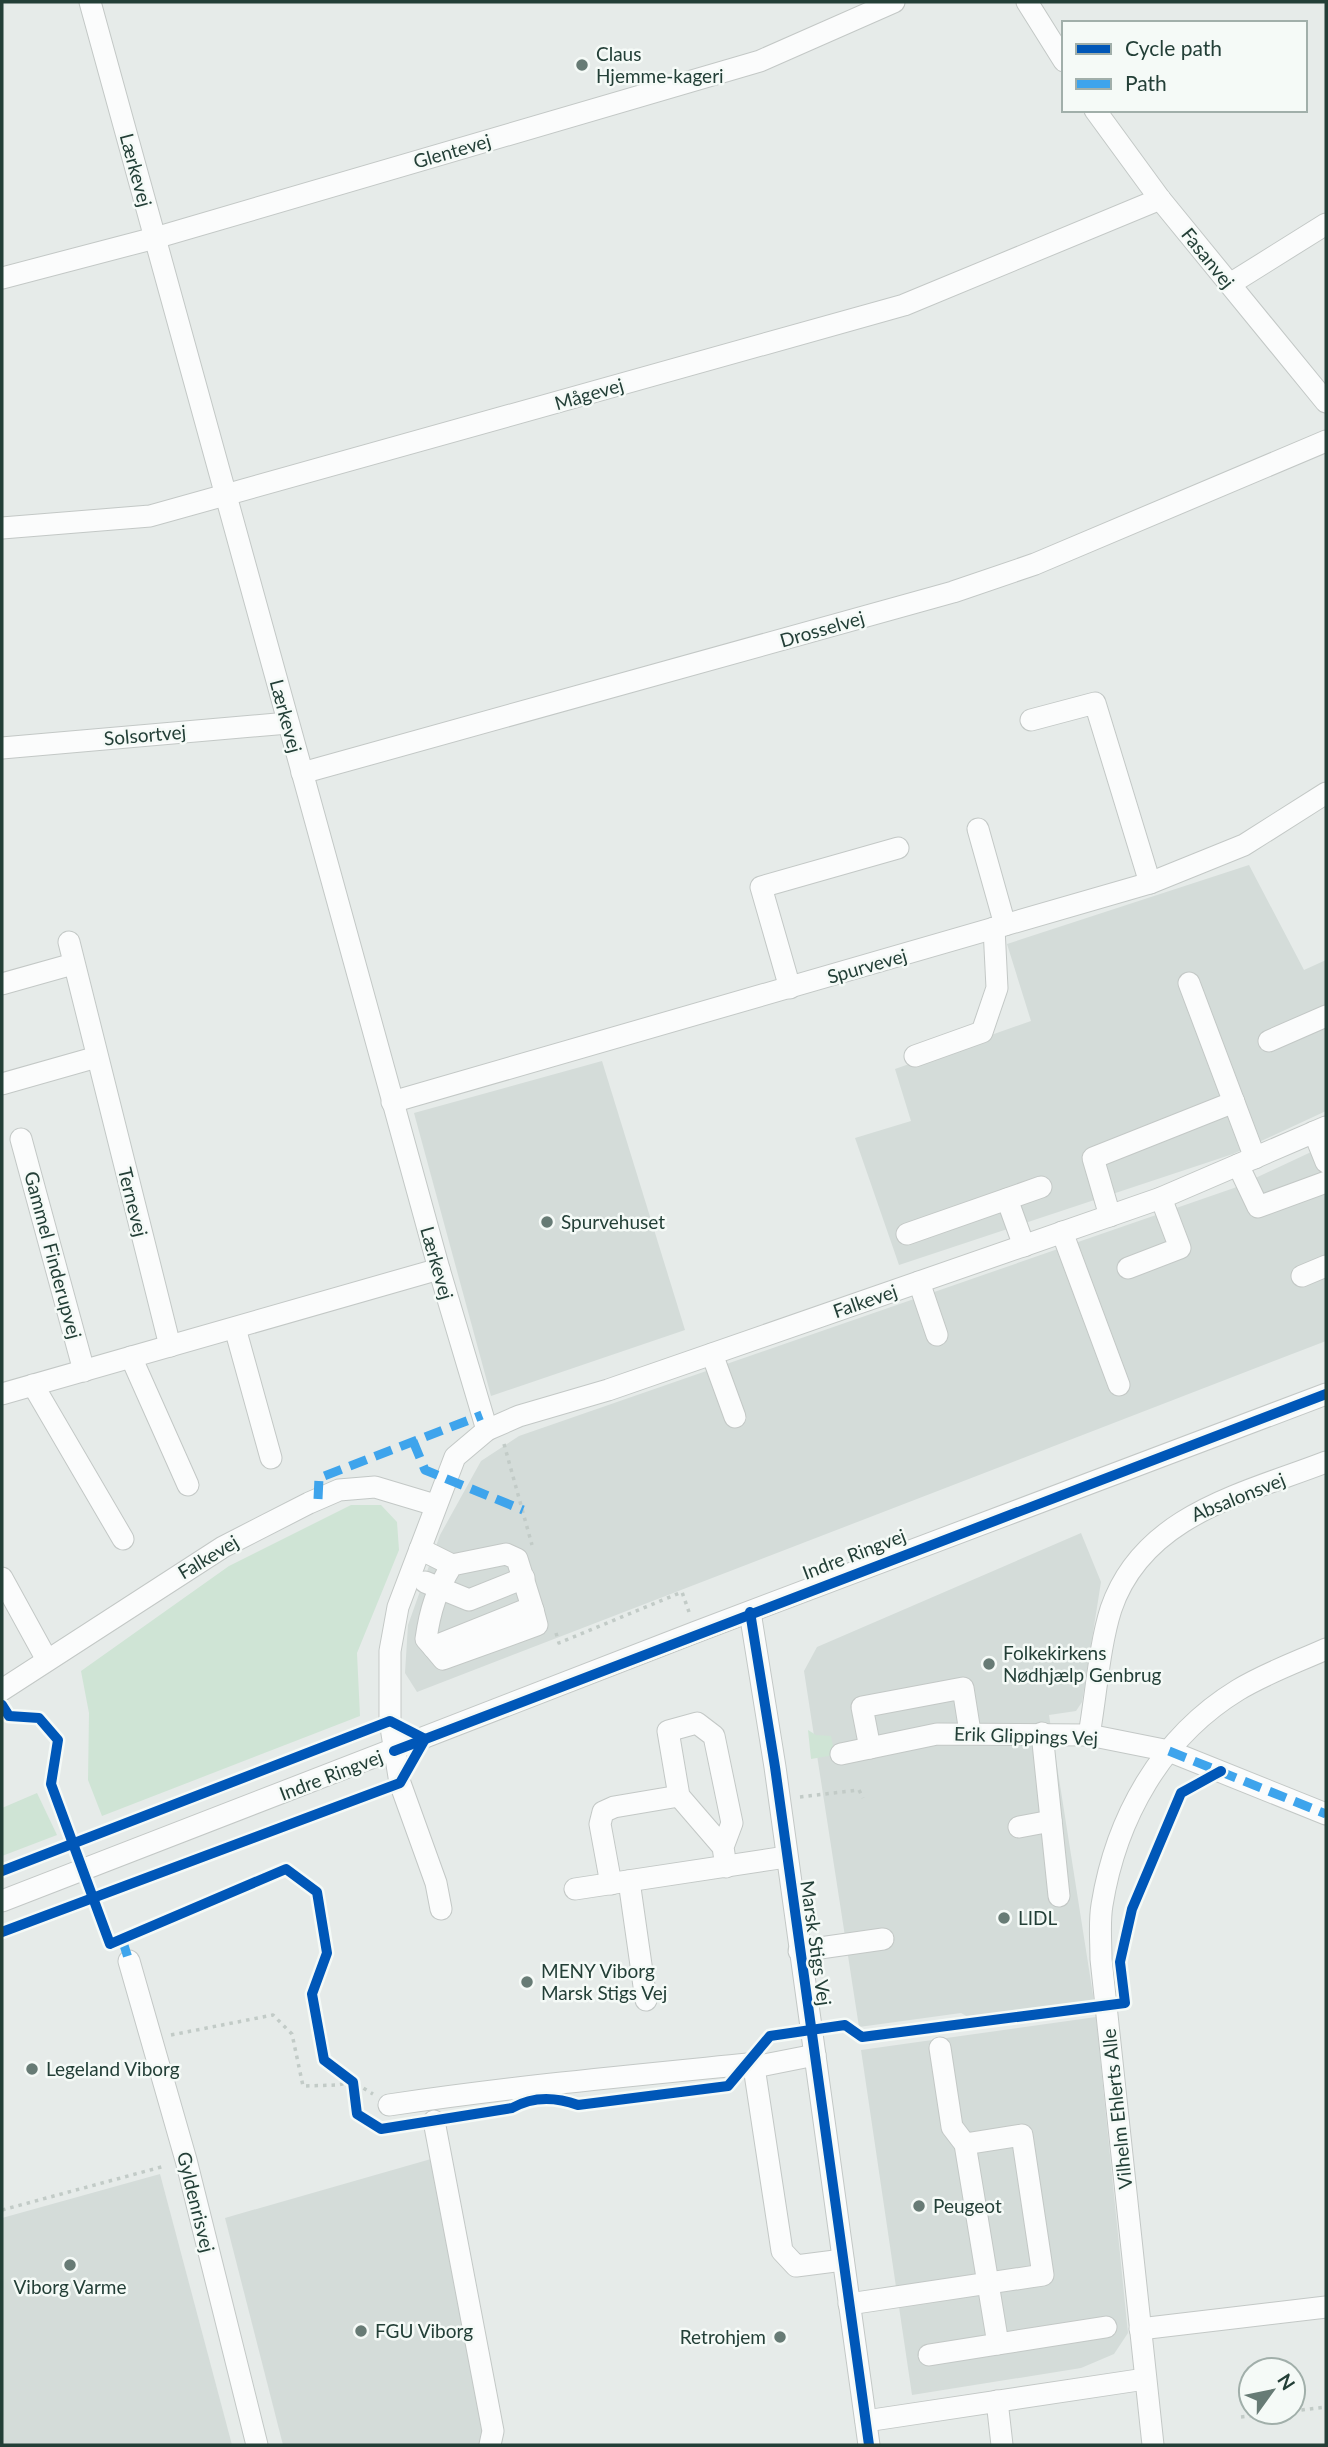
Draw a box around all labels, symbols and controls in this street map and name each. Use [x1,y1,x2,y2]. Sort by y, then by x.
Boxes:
legend [1062,21,1307,112]
text: Cycle path [1125,35,1222,60]
place label: Claus Hjemme-kageri [596,42,724,87]
marker: Claus Hjemme-kageri [574,57,590,73]
text: Path [1125,70,1167,95]
street label: Glentevej [410,129,493,173]
street label: Lærkevej [116,131,157,209]
street label: Fasanvej [1177,223,1240,293]
street label: Mågevej [552,373,626,414]
street label: Drosselvej [777,606,867,652]
street label: Lærkevej [266,677,307,755]
street label: Solsortvej [103,719,187,750]
street label: Spurvevej [824,943,909,988]
street label: Ternevej [114,1165,153,1239]
street label: Gammel Finderupvej [20,1169,87,1341]
place label: Spurvehuset [561,1210,665,1233]
marker: Spurvehuset [539,1214,555,1230]
street label: Lærkevej [416,1224,459,1302]
street label: Falkevej [830,1279,900,1322]
street label: Absalonsvej [1188,1467,1288,1526]
street label: Indre Ringvej [799,1523,909,1584]
street label: Falkevej [173,1530,242,1584]
place label: Folkekirkens Nødhjælp Genbrug [1003,1641,1162,1686]
marker: Folkekirkens Nødhjælp Genbrug [981,1656,997,1672]
street label: Erik Glippings Vej [953,1721,1099,1750]
street label: Indre Ringvej [276,1744,386,1805]
street label: Marsk Stigs Vej [796,1879,837,2007]
place label: LIDL [1018,1906,1058,1929]
marker: LIDL [996,1910,1012,1926]
place label: MENY Viborg Marsk Stigs Vej [541,1959,667,2004]
marker: MENY Viborg Marsk Stigs Vej [519,1974,535,1990]
street label: Vilhelm Ehlerts Alle [1097,2028,1136,2191]
place label: Legeland Viborg [46,2057,180,2080]
marker: Legeland Viborg [24,2061,40,2077]
street label: Gyldenrisvej [173,2149,220,2255]
place label: Peugeot [933,2194,1002,2217]
marker: Peugeot [911,2198,927,2214]
marker: Viborg Varme [62,2257,78,2273]
place label: Viborg Varme [13,2275,127,2298]
place label: FGU Viborg [375,2319,473,2342]
marker: FGU Viborg [353,2323,369,2339]
place label: Retrohjem [680,2325,766,2348]
marker: Retrohjem [772,2329,788,2345]
north arrow [1237,2356,1307,2426]
text: N [1273,2369,1300,2394]

